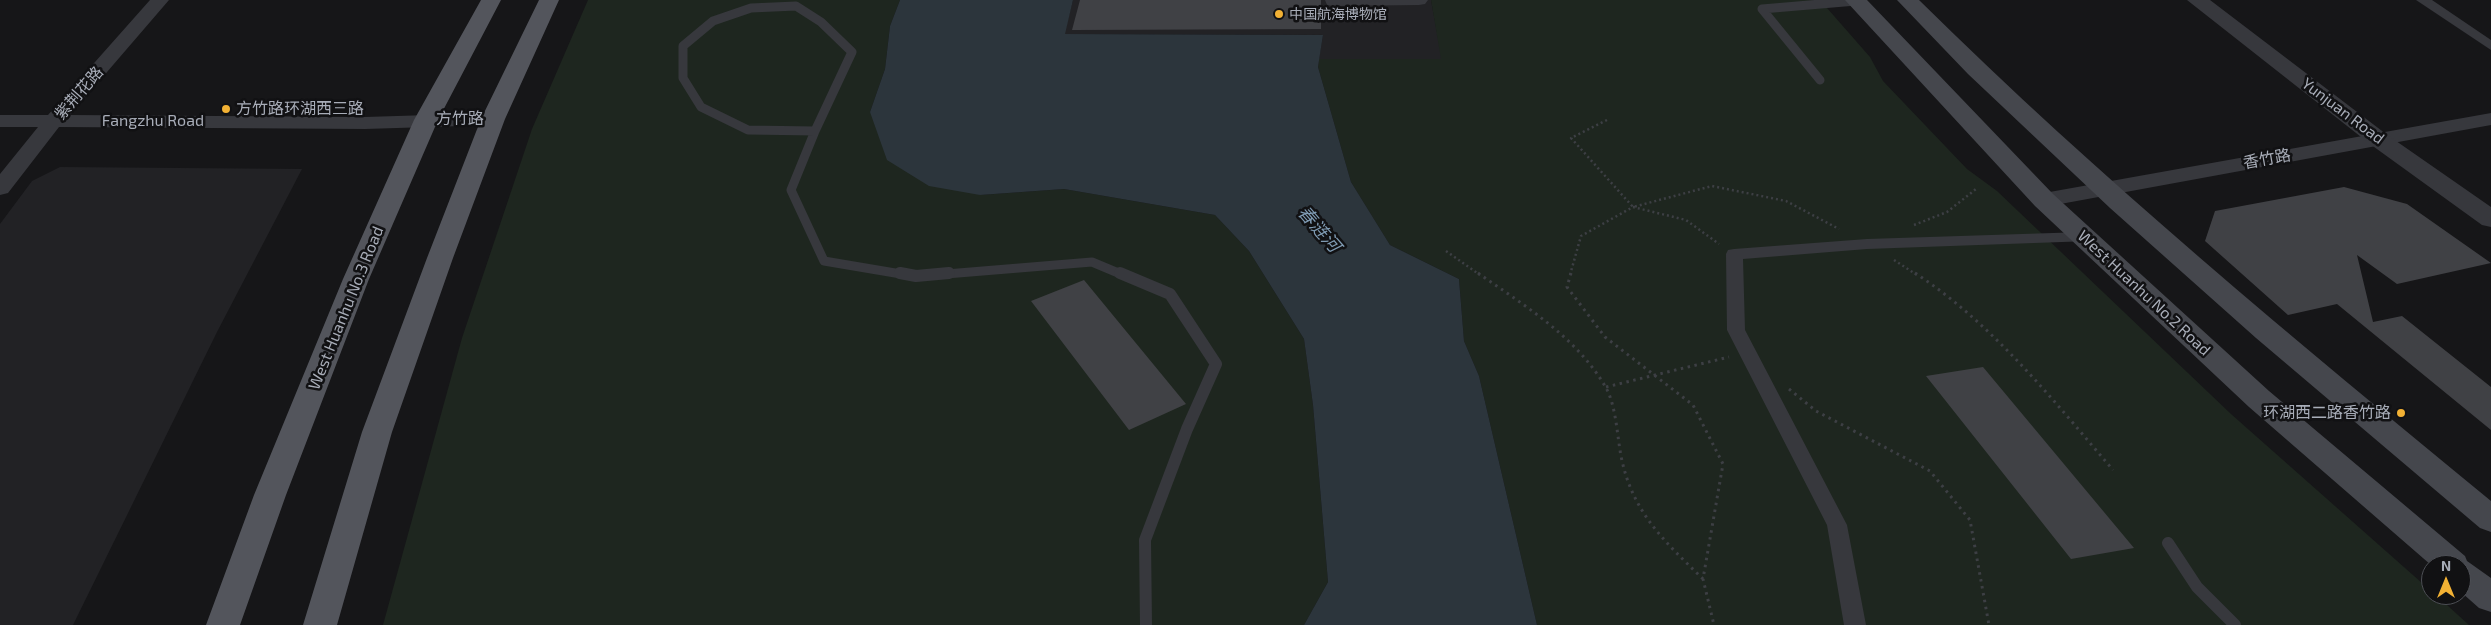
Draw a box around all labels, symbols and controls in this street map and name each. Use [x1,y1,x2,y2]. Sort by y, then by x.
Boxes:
place label: 中国航海博物馆 [1289,6,1387,22]
marker: 中国航海博物馆 [1273,8,1285,20]
street label: 紫荆花路 [51,63,107,123]
street label: Yunjuan Road [2298,74,2388,148]
place label: 方竹路环湖西三路 [236,99,364,119]
marker: 方竹路环湖西三路 [220,103,232,115]
street label: 方竹路 [436,109,484,129]
street label: Fangzhu Road [102,111,204,131]
street label: 香竹路 [2242,145,2292,173]
water label: 春涟河 [1293,202,1345,256]
street label: West Huanhu No.3 Road [304,224,388,392]
street label: West Huanhu No.2 Road [2074,226,2214,360]
place label: 环湖西二路香竹路 [2263,403,2391,423]
marker: 环湖西二路香竹路 [2395,407,2407,419]
north arrow [2421,555,2471,605]
text: N [2441,557,2451,574]

